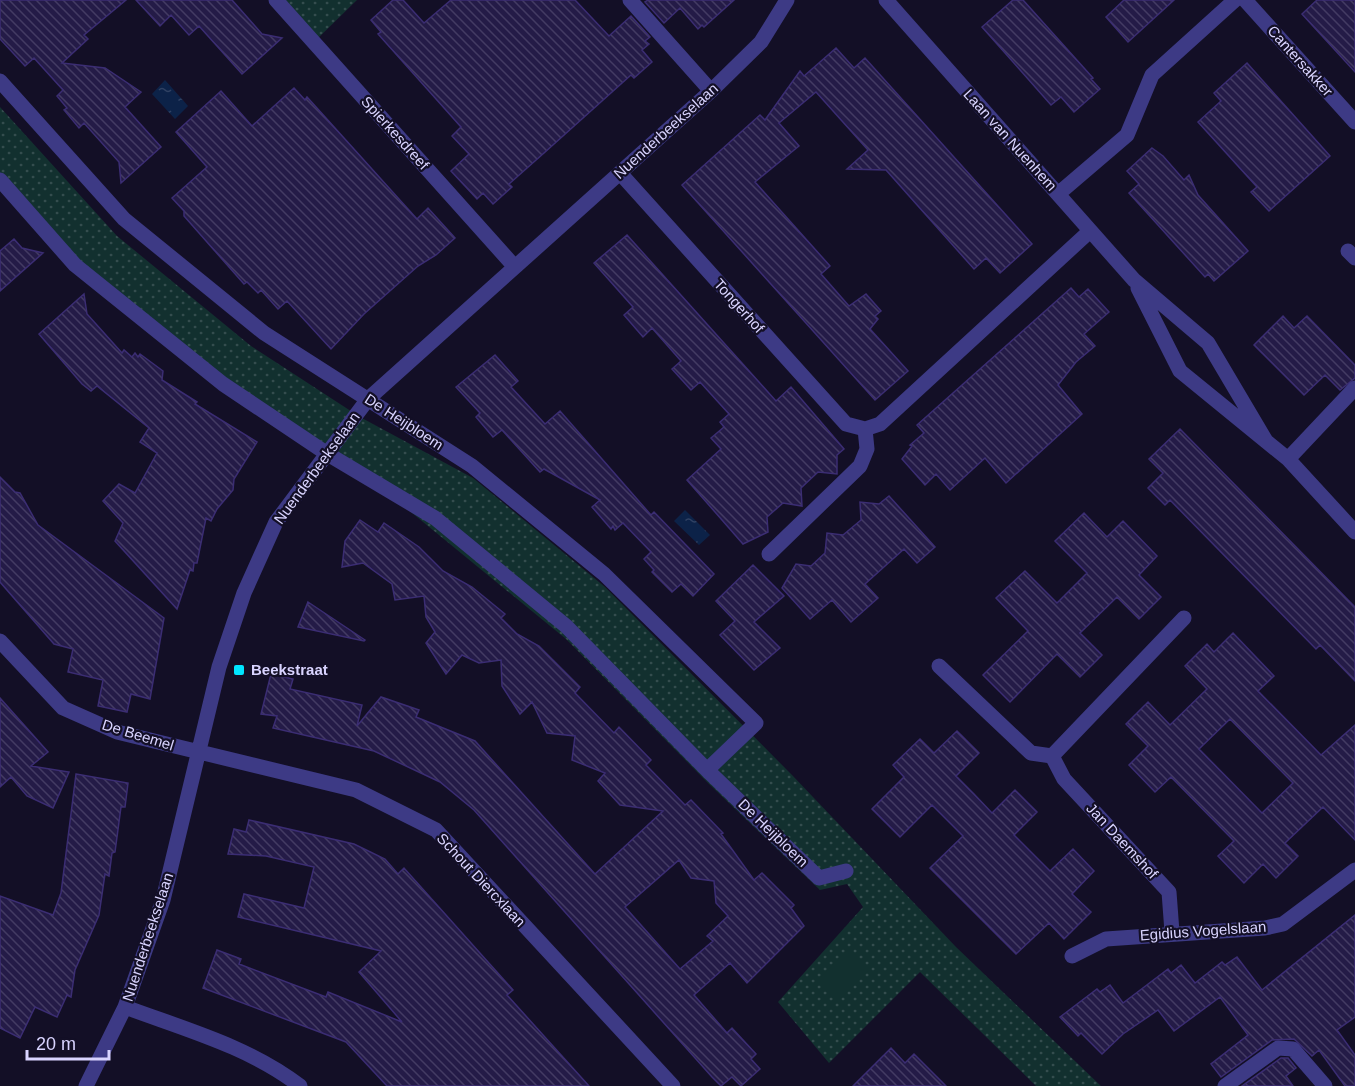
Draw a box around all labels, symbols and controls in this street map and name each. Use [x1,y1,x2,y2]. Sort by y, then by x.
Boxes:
street label: Cantersakker [1264,22,1337,100]
street label: Nuenderbeekselaan [610,79,721,182]
street label: Laan van Nuenhem [960,85,1060,194]
street label: Spierkesdreef [358,93,433,173]
street label: Tongerhof [711,275,769,337]
street label: De Heijbloem [362,390,447,453]
street label: Nuenderbeekselaan [270,408,363,527]
place label: Beekstraat [251,661,328,678]
marker: Beekstraat [232,663,246,677]
street label: De Beemel [100,716,176,753]
street label: De Heijbloem [735,795,812,870]
street label: Jan Daemshof [1083,799,1162,882]
street label: Schout Diercxlaan [434,829,529,930]
street label: Nuenderbeekselaan [119,870,176,1003]
street label: Egidius Vogelslaan [1139,918,1267,943]
scale bar [27,1023,110,1061]
text: 20 m [36,1034,76,1054]

